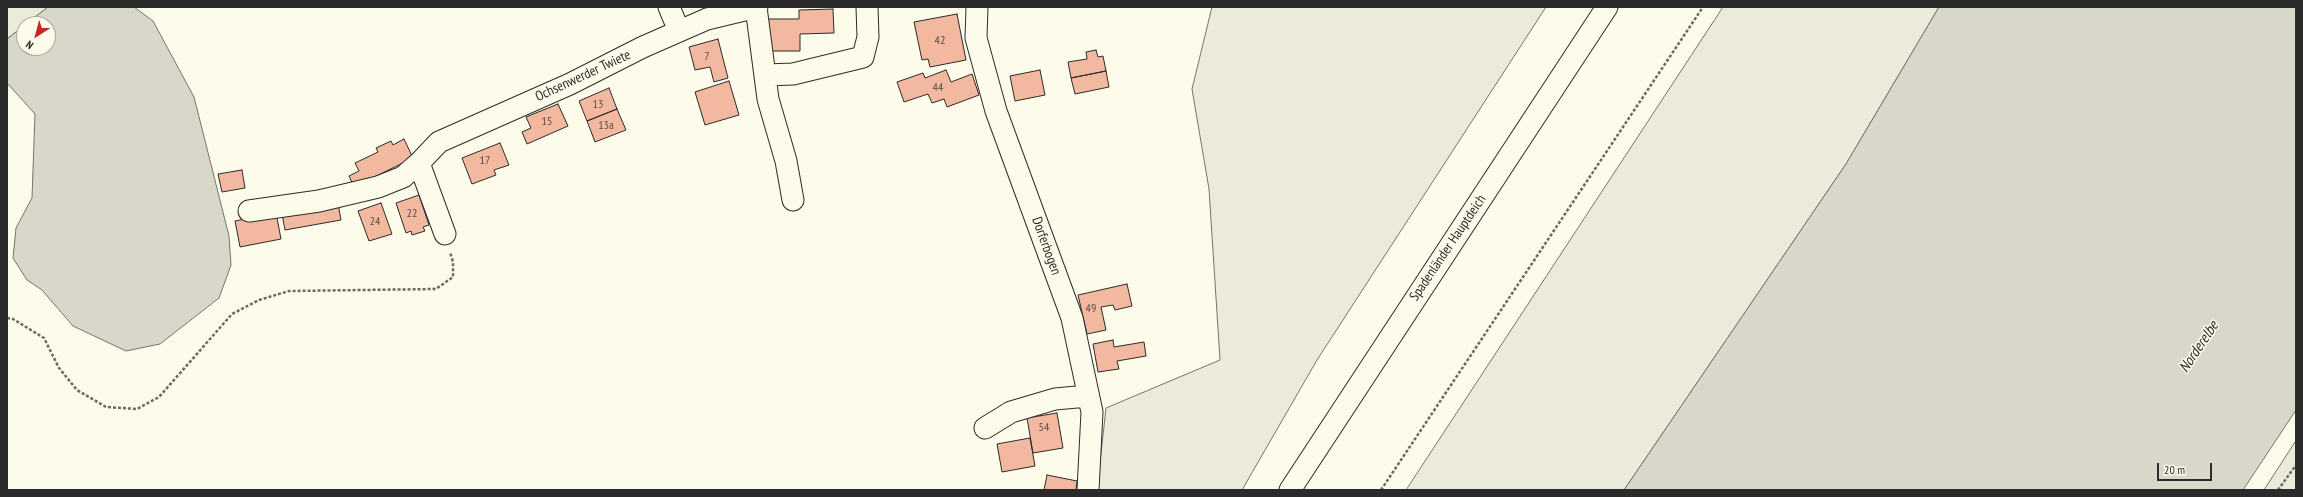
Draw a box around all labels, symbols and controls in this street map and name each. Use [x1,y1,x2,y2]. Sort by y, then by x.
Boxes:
north arrow [16,16,56,56]
house number: 42 [935,34,945,48]
text: N [23,37,36,52]
street label: Ochsenwerder Twiete [533,47,633,105]
house number: 7 [704,50,710,64]
house number: 44 [933,81,943,95]
house number: 13 [593,98,603,112]
house number: 15 [542,115,552,129]
house number: 13a [598,119,614,133]
house number: 17 [480,154,490,168]
street label: Spadenländer Hauptdeich [1406,192,1490,304]
house number: 22 [407,207,417,221]
house number: 24 [370,215,380,229]
street label: Dorferbogen [1028,215,1064,277]
house number: 49 [1086,302,1096,316]
water label: Norderelbe [2175,318,2223,376]
house number: 54 [1039,421,1049,435]
scale bar [2159,455,2214,481]
text: 20 m [2164,462,2185,477]

